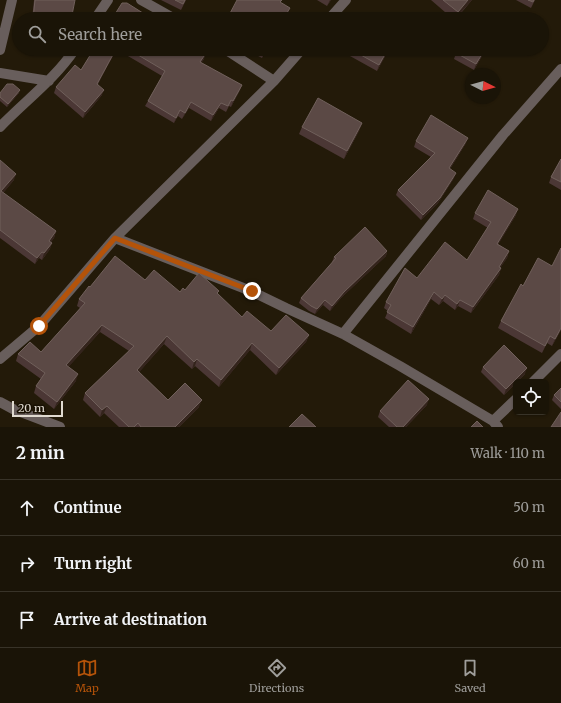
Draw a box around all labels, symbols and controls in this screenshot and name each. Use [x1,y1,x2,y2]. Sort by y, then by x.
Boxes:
search box [12,12,549,56]
icon: search [26,23,48,45]
text: Search here [58,25,142,44]
north arrow [465,68,501,104]
route end [243,282,261,300]
route start [30,317,48,335]
map controls [513,379,549,415]
button: locate [513,379,549,415]
scale bar [12,399,63,418]
text: 20 m [18,401,45,415]
text: 2 min [16,442,64,464]
text: Walk · 110 m [470,445,545,462]
icon: ahead [16,497,38,519]
text: Continue [54,498,122,517]
text: 50 m [513,499,545,516]
icon: right [16,553,38,575]
text: Turn right [54,554,132,573]
text: 60 m [513,555,545,572]
icon: arrive [16,609,38,631]
text: Arrive at destination [54,610,207,629]
tab: Map [75,657,99,695]
tab: Directions [249,657,304,695]
tab: Saved [455,657,486,695]

